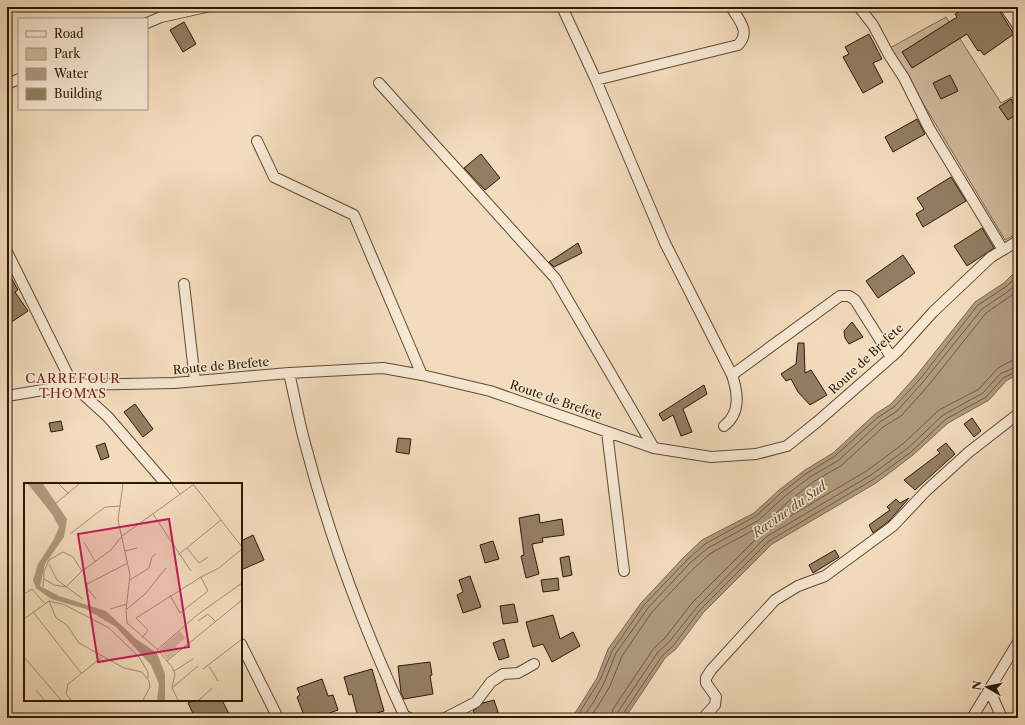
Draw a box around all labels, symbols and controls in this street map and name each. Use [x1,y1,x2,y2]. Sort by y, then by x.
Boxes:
legend [18,18,148,110]
text: Road [54,26,84,41]
text: Park [54,46,81,61]
text: Water [53,66,88,81]
text: Building [54,86,102,101]
street label: Route de Brefete [825,320,906,397]
street label: Route de Brefete [172,354,270,377]
district label: CARREFOUR THOMAS [25,370,121,401]
street label: Route de Brefete [508,377,605,422]
water label: Ravine du Sud [748,477,830,541]
inset map [24,483,242,701]
north arrow [967,667,1007,707]
text: N [969,679,985,691]

